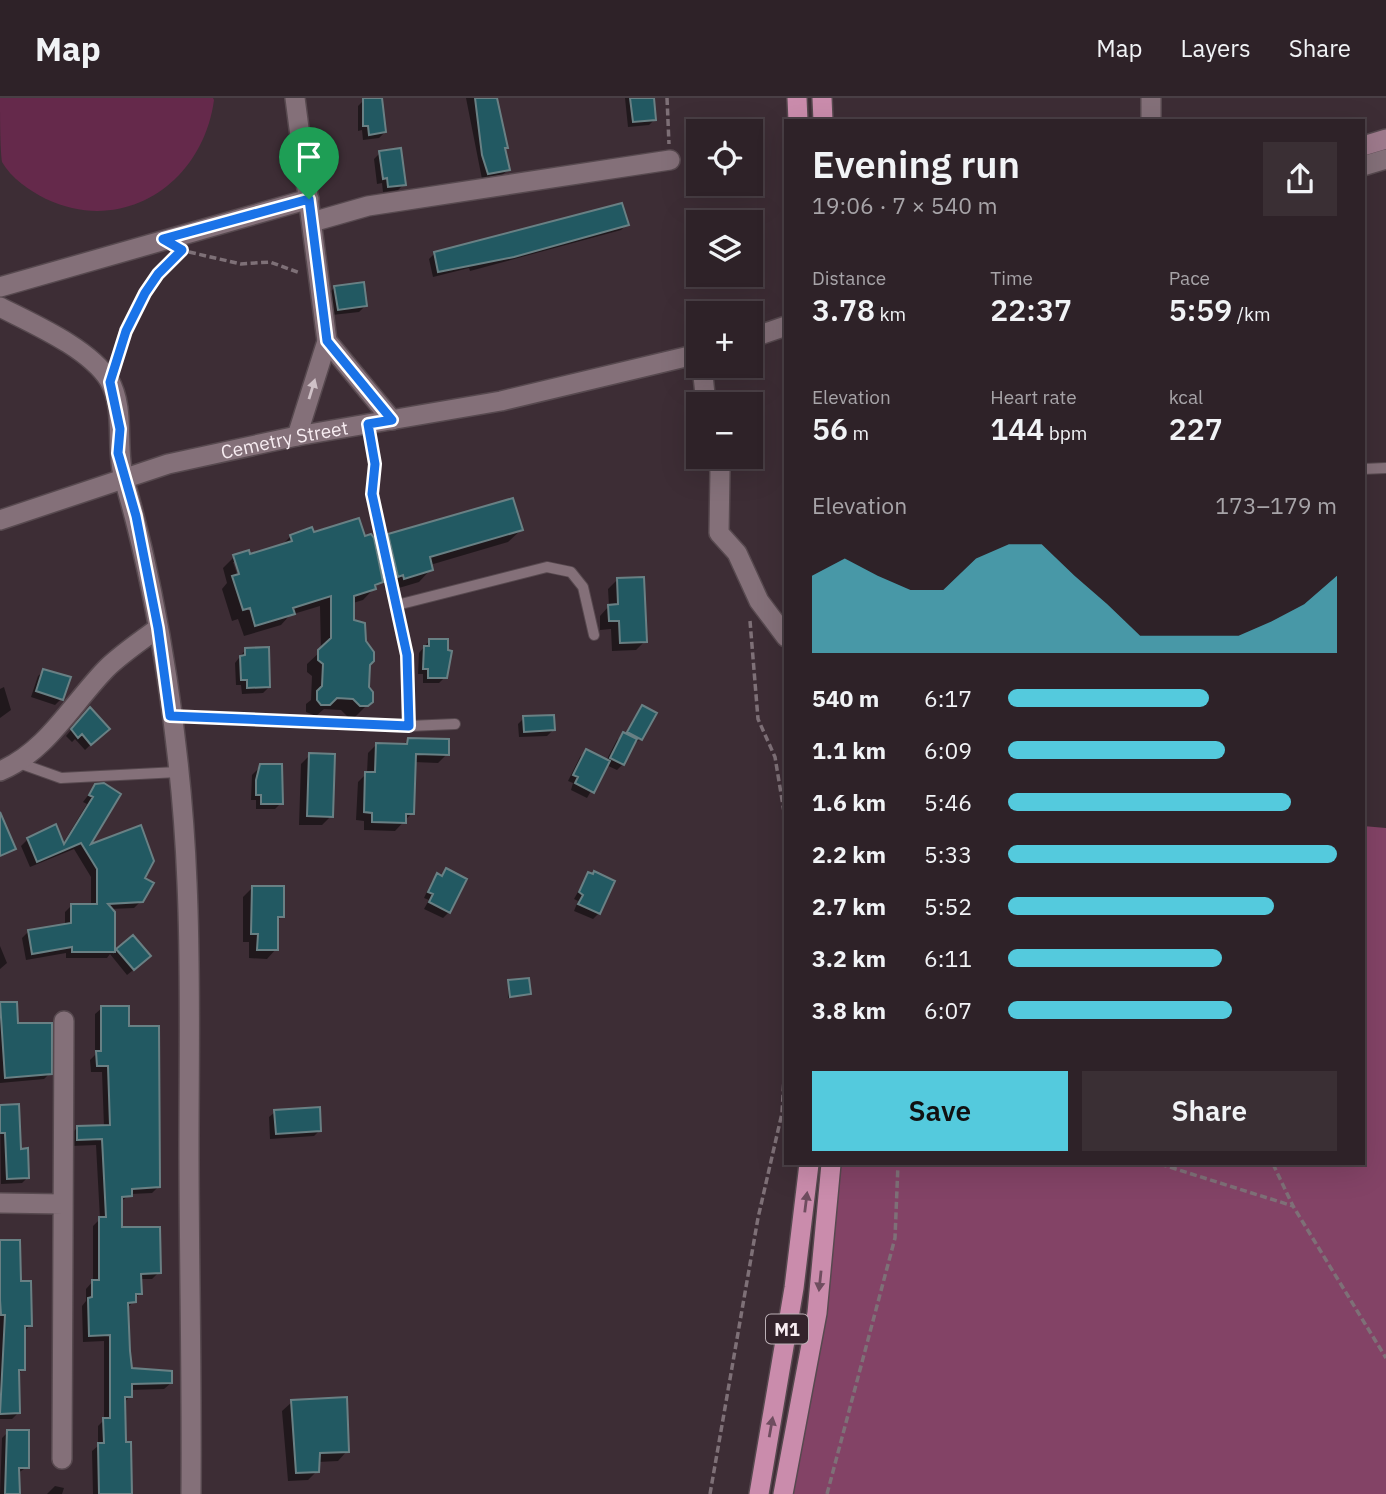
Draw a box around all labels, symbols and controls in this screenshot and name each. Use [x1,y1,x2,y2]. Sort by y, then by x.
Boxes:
text: Map [35,27,101,70]
text: Map [1096,32,1143,64]
text: Layers [1181,32,1251,64]
text: Share [1289,32,1351,64]
map controls [686,119,763,469]
button: locate [686,119,763,196]
pin [279,127,339,199]
icon: arrive [290,138,328,176]
text: Evening run [812,139,1020,188]
button: share [1263,142,1337,216]
text: 19:06 · 7 × 540 m [812,190,998,220]
button: layers [686,210,763,287]
text: Distance [812,266,886,290]
text: Time [990,266,1033,290]
text: Pace [1169,266,1210,290]
text: 3.78 [812,290,875,329]
text: 22:37 [990,290,1072,329]
text: 5:59 [1169,290,1232,329]
button: + [686,301,763,378]
text: km [875,302,906,326]
text: /km [1232,302,1271,326]
one-way arrow [307,378,317,399]
text: Elevation [812,385,891,409]
text: Heart rate [990,385,1077,409]
text: kcal [1169,385,1203,409]
button: − [686,392,763,469]
text: 56 [812,409,848,448]
text: 144 [990,409,1044,448]
text: 227 [1169,409,1223,448]
street label: Cemetry Street [219,415,350,464]
text: m [848,421,869,445]
text: bpm [1044,421,1087,445]
text: Elevation [812,490,907,520]
text: 173–179 m [1215,490,1337,520]
text: 540 m [812,683,879,713]
text: 6:17 [924,683,972,713]
text: 1.1 km [812,735,886,765]
text: 6:09 [924,735,972,765]
text: 1.6 km [812,787,886,817]
text: 5:46 [924,787,972,817]
text: 2.2 km [812,839,886,869]
text: 5:33 [924,839,972,869]
text: 2.7 km [812,891,886,921]
text: 5:52 [924,891,972,921]
text: 3.2 km [812,943,886,973]
text: 6:11 [924,943,972,973]
text: 3.8 km [812,995,886,1025]
text: 6:07 [924,995,972,1025]
button: Save [812,1071,1068,1151]
button: Share [1082,1071,1337,1151]
one-way arrow [800,1191,811,1213]
one-way arrow [815,1270,826,1292]
road number: M1 [766,1314,808,1344]
one-way arrow [766,1416,777,1438]

